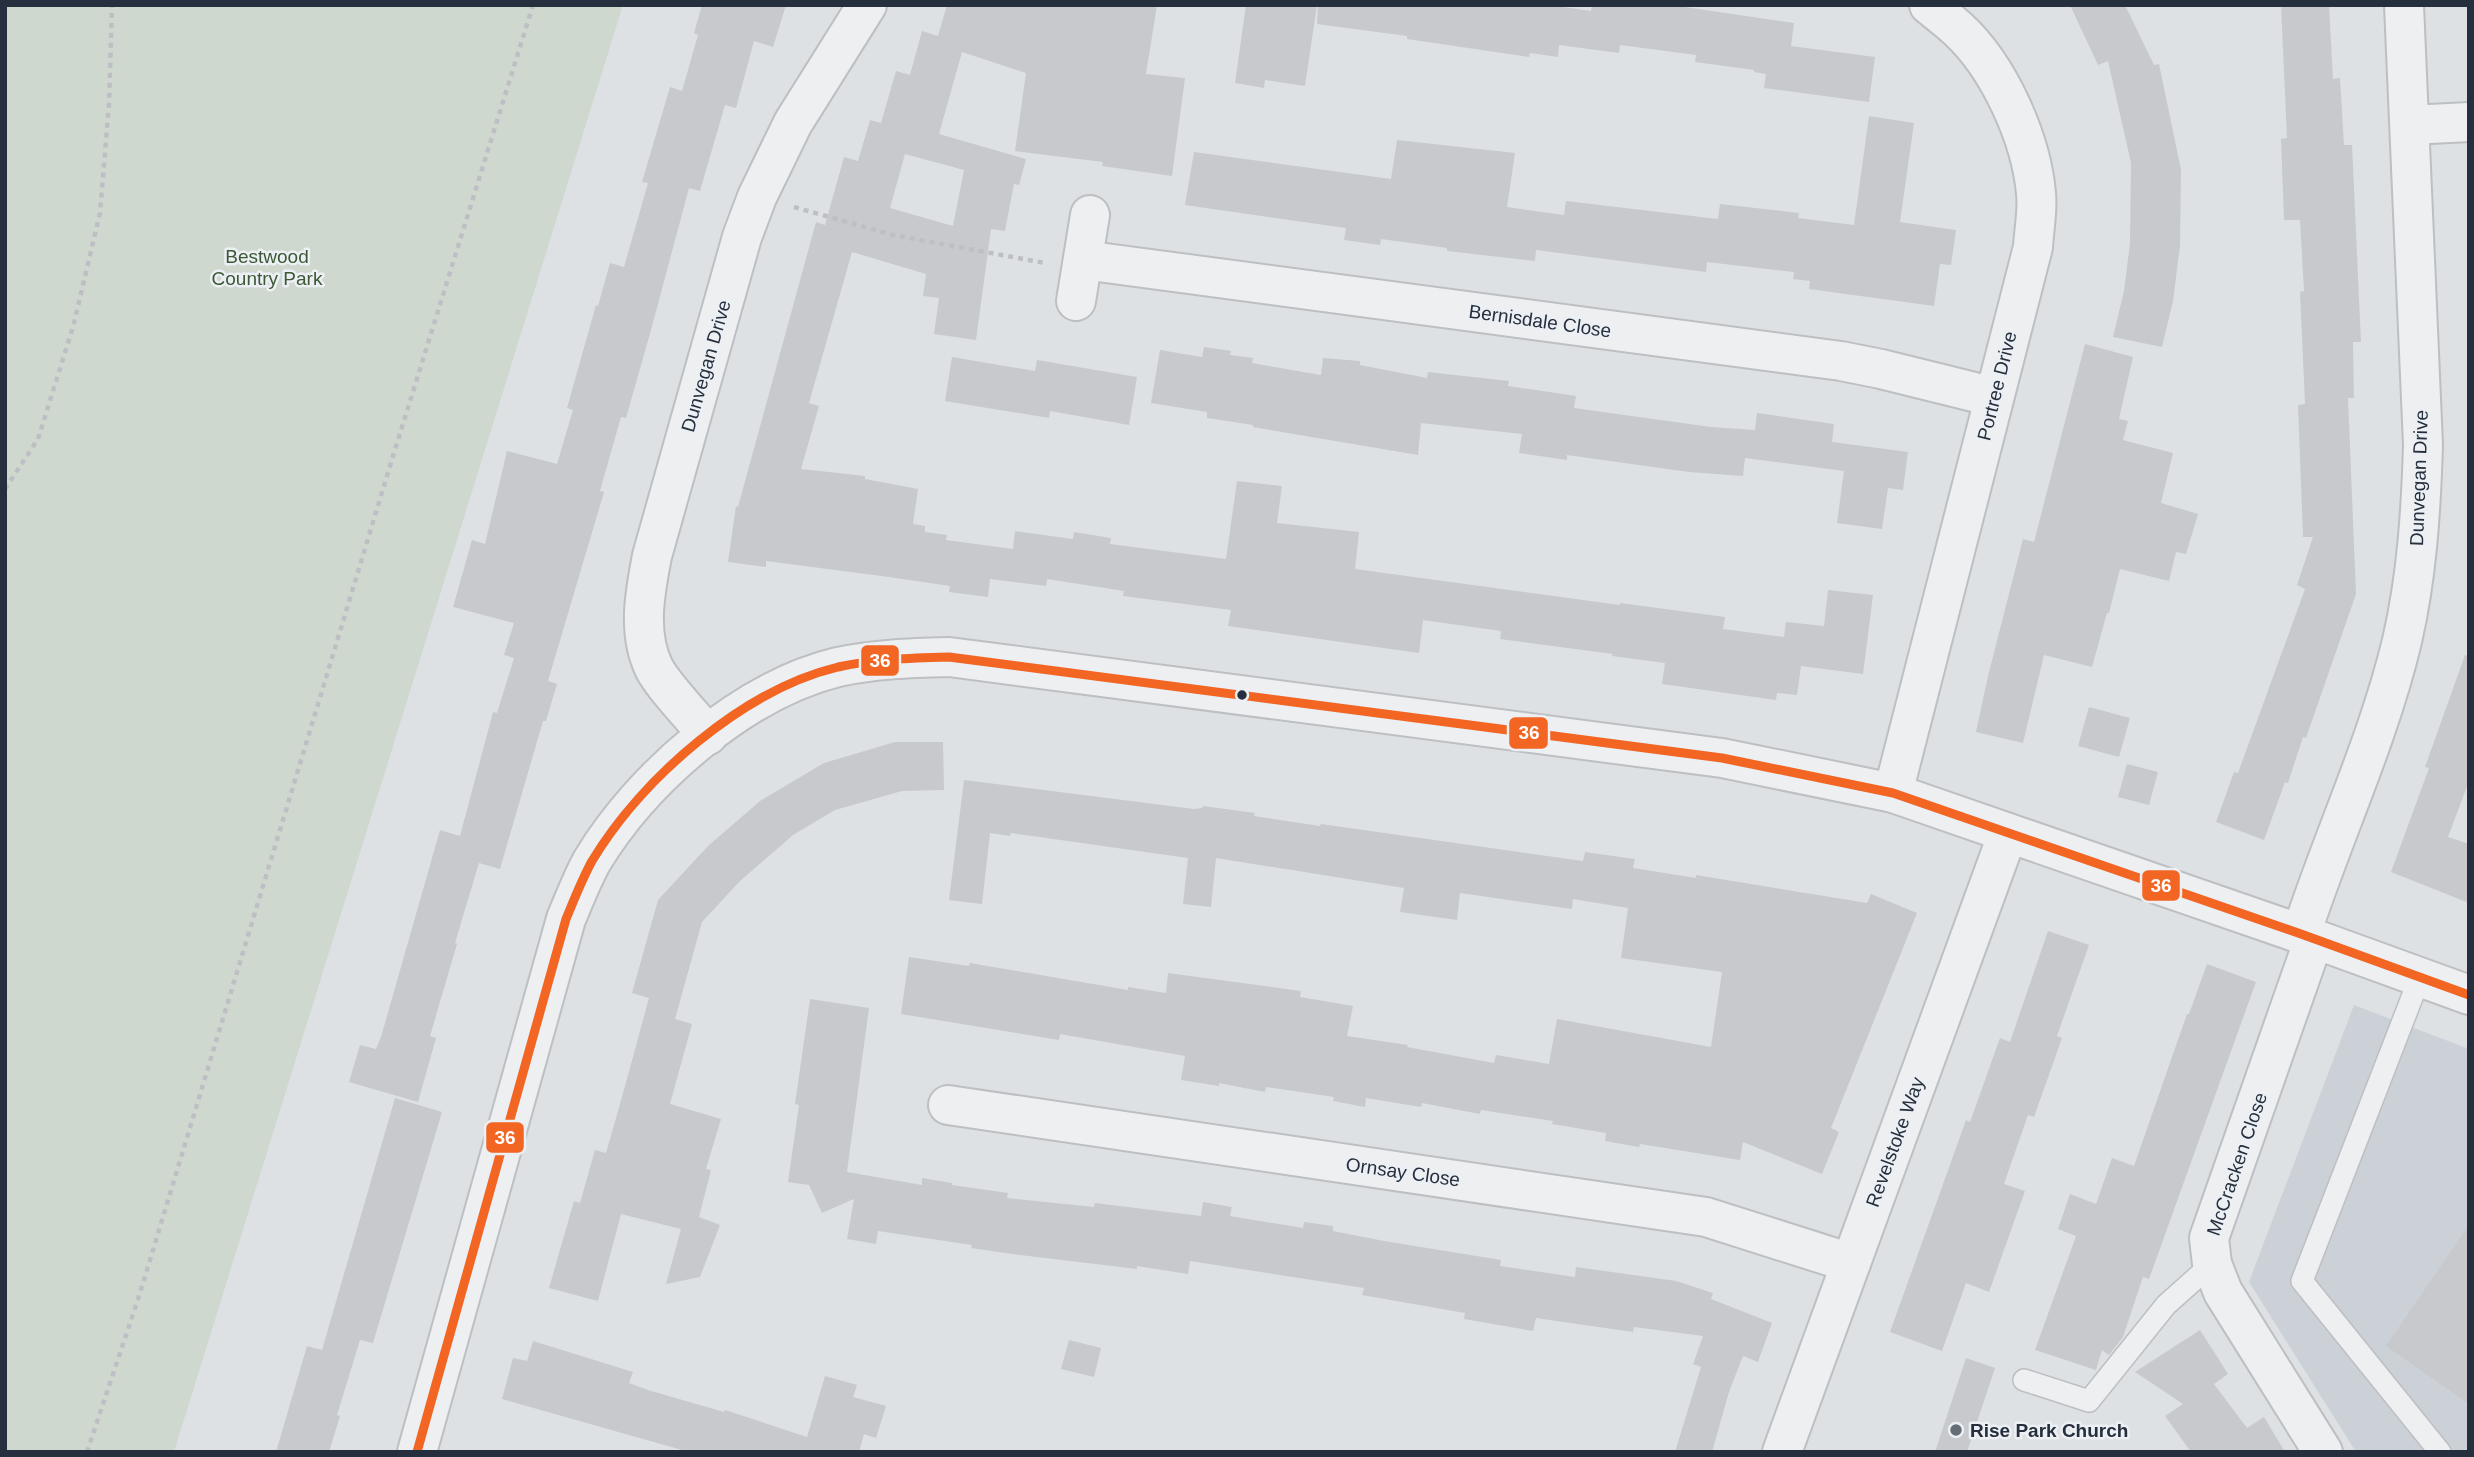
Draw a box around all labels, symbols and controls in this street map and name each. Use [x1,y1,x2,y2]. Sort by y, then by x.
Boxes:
park label: Bestwood Country Park [212,246,323,289]
street label: Dunvegan Drive [677,298,735,434]
street label: Bernisdale Close [1467,301,1613,341]
street label: Portree Drive [1973,329,2021,443]
street label: Dunvegan Drive [2406,410,2432,546]
line badge: 36 [860,644,900,677]
text: 36 [869,650,891,671]
unlabelled marker [1235,688,1249,702]
line badge: 36 [1508,716,1549,750]
text: 36 [1518,722,1540,743]
line badge: 36 [2141,869,2181,902]
text: 36 [2150,875,2172,896]
street label: Revelstoke Way [1862,1074,1928,1210]
street label: McCracken Close [2203,1090,2271,1238]
line badge: 36 [485,1121,525,1154]
text: 36 [494,1127,516,1148]
street label: Ornsay Close [1345,1154,1461,1190]
place label: Rise Park Church [1970,1420,2128,1441]
marker: Rise Park Church [1948,1422,1964,1438]

